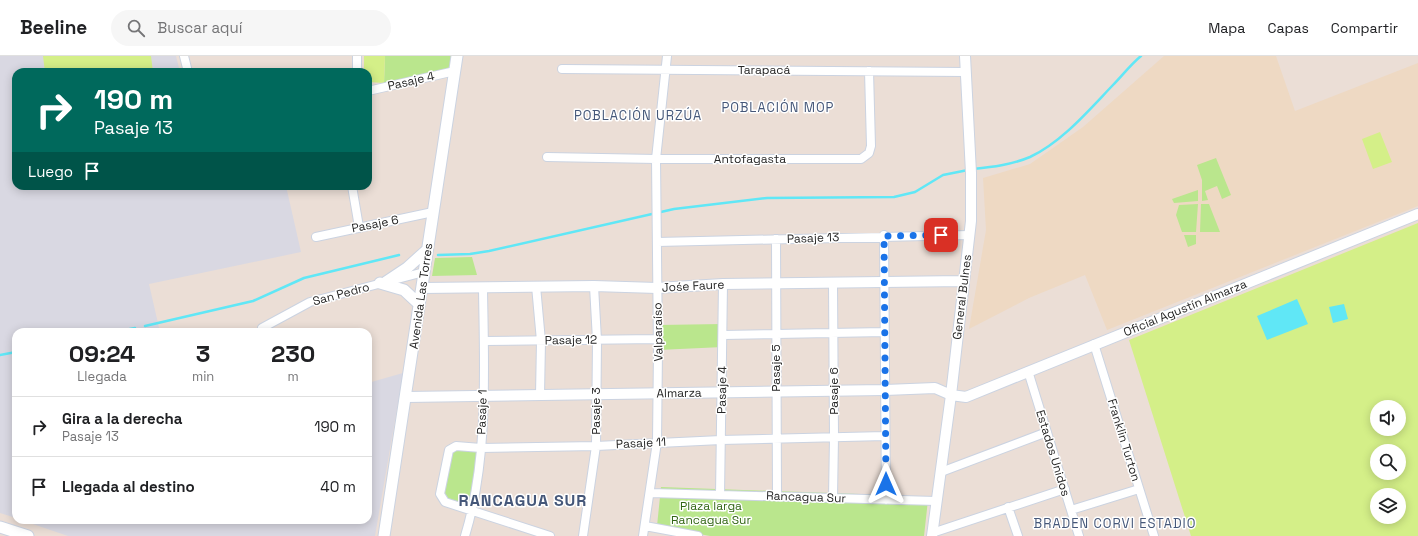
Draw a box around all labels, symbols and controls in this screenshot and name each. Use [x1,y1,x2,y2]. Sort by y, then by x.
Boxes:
search box [111,10,391,46]
text: Beeline [20,15,87,40]
icon: search [125,17,147,39]
text: Buscar aquí [157,18,242,37]
text: Mapa [1208,19,1245,37]
text: Capas [1267,19,1309,37]
text: Compartir [1331,19,1398,37]
street label: Tarapacá [738,62,790,78]
street label: Pasaje 4 [386,68,437,94]
text: 190 m [94,81,173,117]
icon: right [28,84,80,136]
district label: POBLACIÓN MOP [722,99,834,116]
district label: POBLACIÓN URZÚA [574,107,702,124]
text: Pasaje 13 [94,116,173,139]
street label: Antofagasta [714,151,786,167]
icon: arrive [81,160,103,182]
text: Luego [28,162,73,181]
street label: Pasaje 6 [350,212,400,236]
pin [924,218,958,252]
icon: arrive [930,224,952,246]
street label: Pasaje 13 [786,229,840,247]
street label: Avenida Las Torres [406,242,436,350]
street label: General Bulnes [949,253,975,341]
street label: Jośe Faure [661,276,725,296]
street label: Oficial Agustín Almarza [1121,276,1249,340]
street label: San Pedro [311,279,371,309]
street label: Valparaíso [649,302,667,362]
street label: Pasaje 12 [545,332,597,348]
text: 09:24 [69,338,135,369]
text: 3 [196,338,210,369]
text: 230 [271,338,315,369]
street label: Pasaje 5 [768,344,784,392]
street label: Pasaje 4 [714,365,730,414]
street label: Pasaje 6 [826,367,842,415]
text: Llegada [77,368,127,385]
text: min [192,368,214,385]
text: m [288,368,299,385]
street label: Almarza [656,385,702,401]
street label: Pasaje 3 [588,387,604,435]
street label: Pasaje 1 [473,389,491,435]
street label: Franklin Turton [1104,397,1144,483]
map controls [1370,400,1406,524]
button: sound [1370,400,1406,436]
street label: Estados Unidos [1032,408,1074,498]
text: Gira a la derecha [62,409,182,428]
icon: right [28,416,50,438]
text: 190 m [314,417,356,436]
text: Pasaje 13 [62,428,119,445]
street label: Pasaje 11 [615,434,667,452]
button: search [1370,444,1406,480]
position arrow [865,463,907,505]
icon: arrive [28,476,50,498]
text: Llegada al destino [62,477,195,496]
text: 40 m [320,477,356,496]
street label: Rancagua Sur [766,488,847,506]
button: layers [1370,488,1406,524]
district label: RANCAGUA SUR [459,490,587,511]
park label: Plaza larga Rancagua Sur [671,498,751,528]
district label: BRADEN CORVI ESTADIO [1034,515,1196,532]

